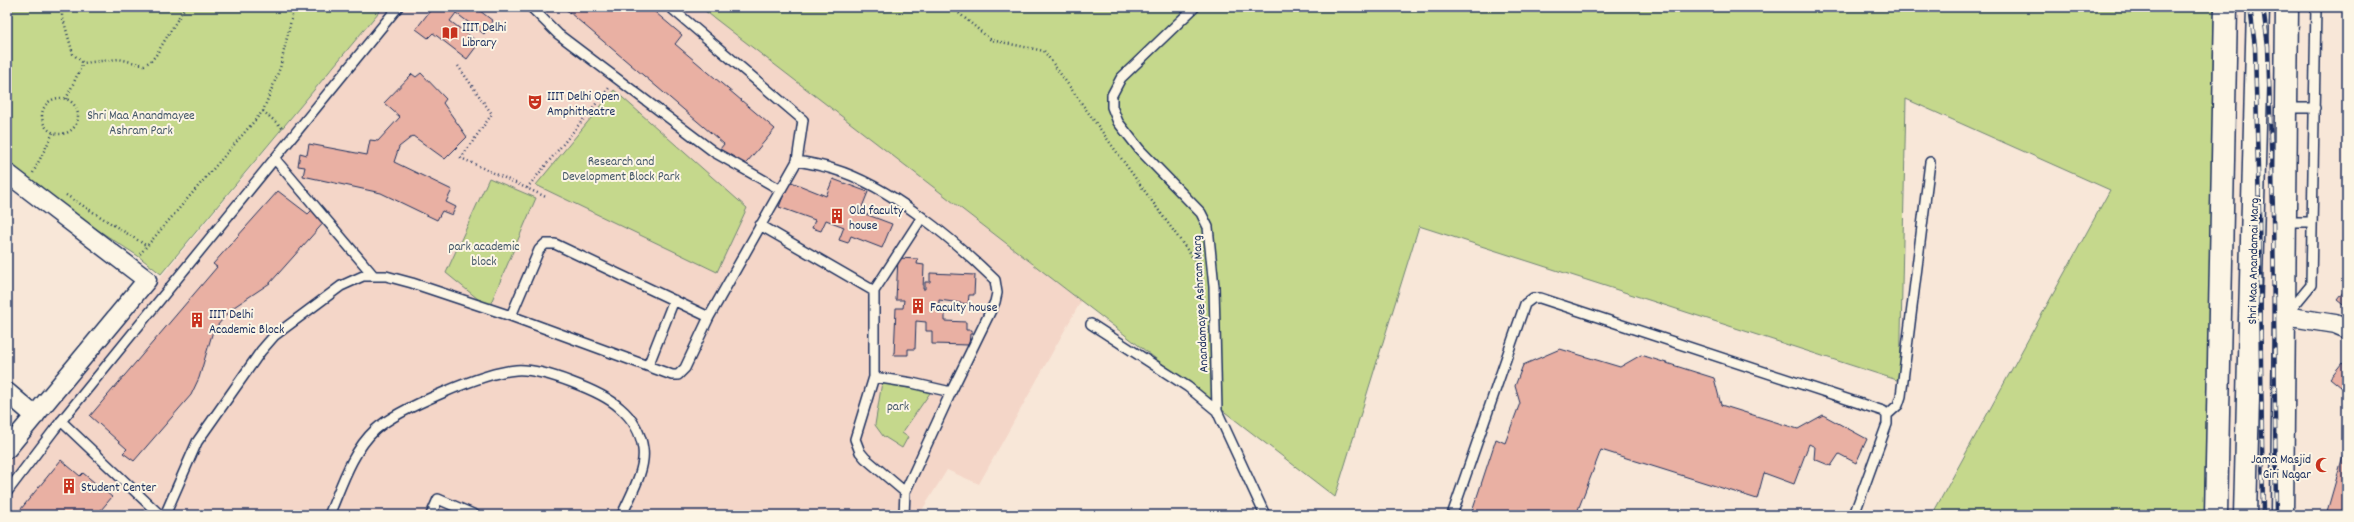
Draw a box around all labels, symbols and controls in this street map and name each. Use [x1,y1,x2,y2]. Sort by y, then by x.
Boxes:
place label: IIIT Delhi Library [462,19,507,53]
library icon: IIIT Delhi Library [441,24,459,42]
place label: IIIT Delhi Open Amphitheatre [547,88,619,122]
theatre icon: IIIT Delhi Open Amphitheatre [526,93,544,111]
park label: Shri Maa Anandmayee Ashram Park [87,107,195,141]
park label: Research and Development Block Park [562,153,680,187]
street label: Shri Maa Anandamai Marg [2244,197,2265,325]
place label: Old faculty house [849,202,904,236]
building icon: Old faculty house [828,207,846,225]
street label: Anandamayee Ashram Marg [1188,234,1215,373]
park label: park academic block [449,238,520,272]
building icon: Faculty house [909,297,927,315]
place label: Faculty house [930,299,998,318]
place label: IIIT Delhi Academic Block [209,306,284,340]
building icon: IIIT Delhi Academic Block [188,311,206,329]
park label: park [887,398,909,417]
place label: Jama Masjid Giri Nagar [2251,451,2311,485]
mosque icon: Jama Masjid Giri Nagar [2314,456,2332,474]
building icon: Student Center [60,477,78,495]
place label: Student Center [81,479,156,498]

